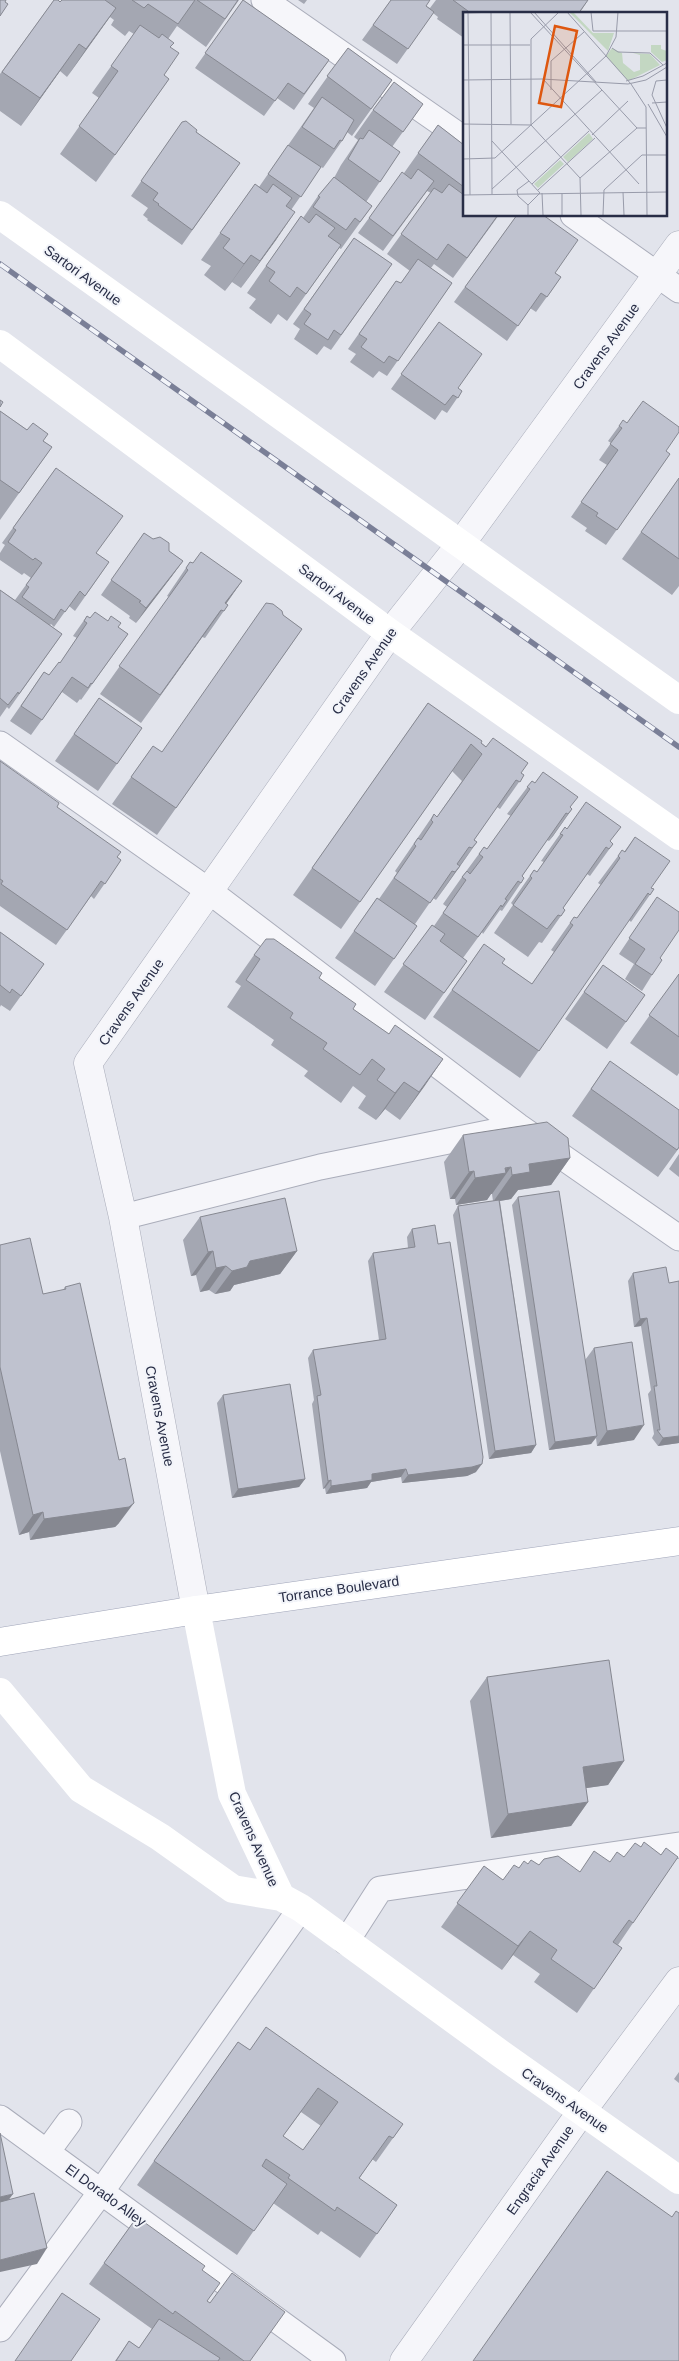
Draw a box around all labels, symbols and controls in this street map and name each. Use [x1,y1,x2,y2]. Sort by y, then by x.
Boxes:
inset map [463,12,666,216]
street label: Sartori Avenue [41,242,125,309]
street label: Cravens Avenue [569,300,643,392]
street label: Sartori Avenue [296,560,379,628]
street label: Cravens Avenue [328,624,400,718]
street label: Cravens Avenue [95,955,167,1049]
street label: Cravens Avenue [142,1364,178,1468]
street label: Torrance Boulevard [278,1573,400,1605]
street label: Cravens Avenue [226,1789,282,1889]
street label: Cravens Avenue [518,2064,612,2136]
street label: Engracia Avenue [503,2122,577,2218]
street label: El Dorado Alley [63,2160,149,2230]

